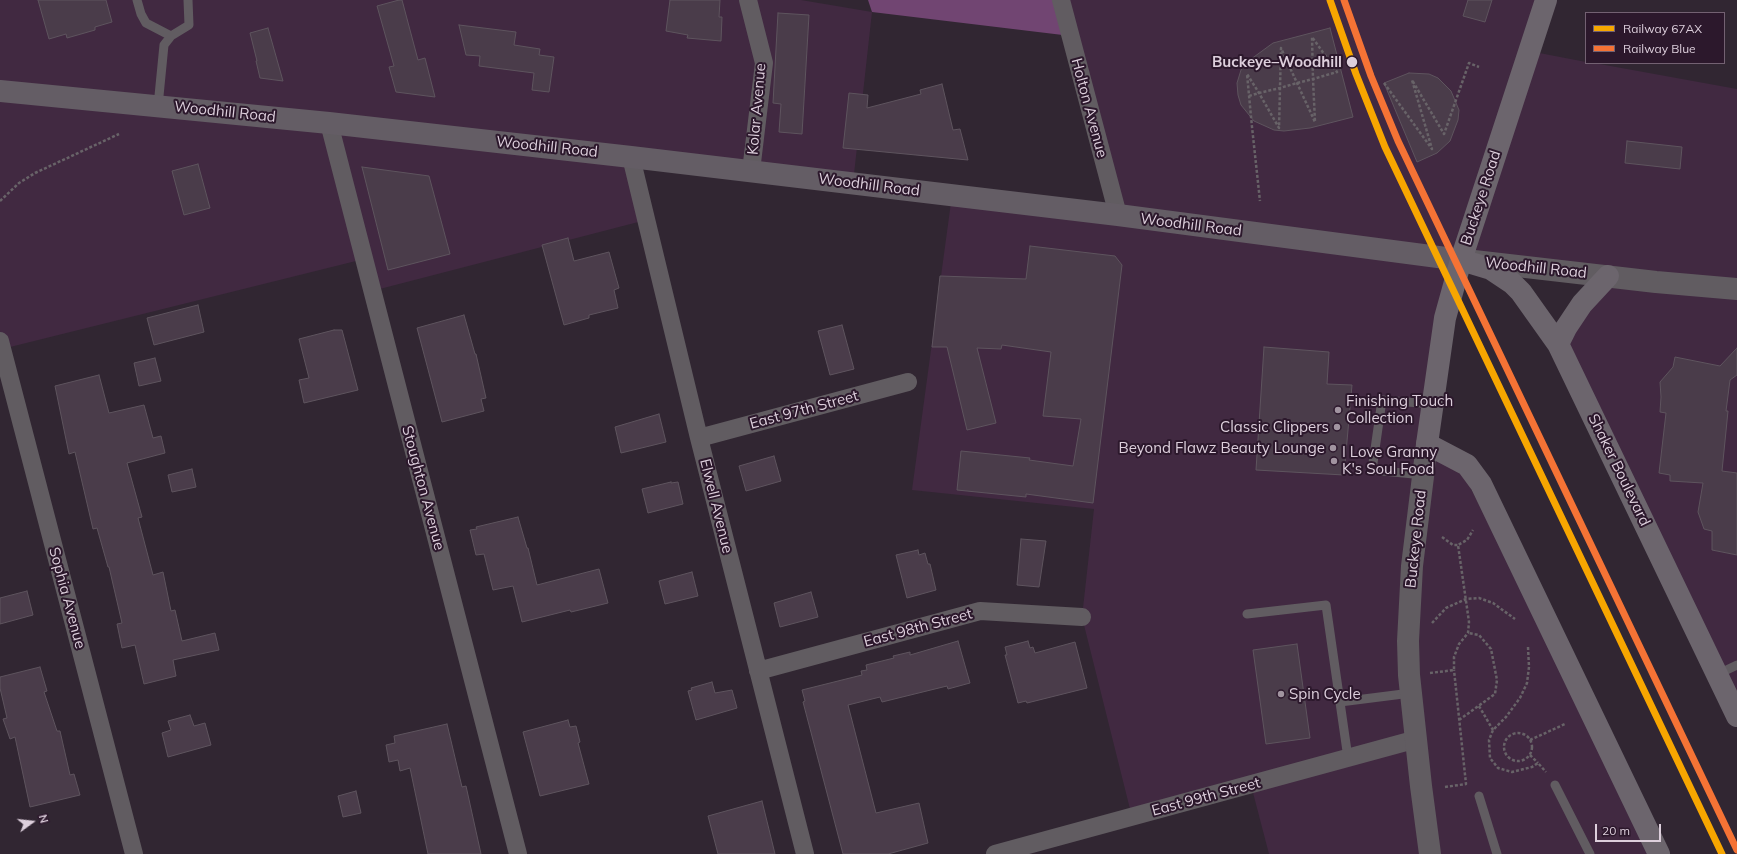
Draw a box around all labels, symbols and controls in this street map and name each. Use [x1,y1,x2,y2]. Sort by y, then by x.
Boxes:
legend [1585,12,1725,64]
text: Railway 67AX [1623,21,1702,36]
text: Railway Blue [1623,41,1696,56]
place label: Buckeye–Woodhill [1212,53,1342,71]
marker: Buckeye–Woodhill [1345,55,1359,69]
street label: Holton Avenue [1067,56,1111,160]
street label: Kolar Avenue [744,62,770,156]
street label: Woodhill Road [173,98,277,126]
street label: Woodhill Road [495,133,599,161]
street label: Buckeye Road [1457,148,1505,248]
street label: Woodhill Road [817,170,921,200]
street label: Woodhill Road [1139,210,1243,240]
street label: Woodhill Road [1484,254,1588,282]
street label: East 97th Street [748,387,860,433]
place label: Finishing Touch Collection [1346,392,1453,427]
marker: Finishing Touch Collection [1333,405,1343,415]
street label: Shaker Boulevard [1584,411,1654,529]
place label: Classic Clippers [1220,418,1329,436]
marker: Classic Clippers [1332,422,1342,432]
street label: Stoughton Avenue [398,424,448,552]
place label: Beyond Flawz Beauty Lounge [1118,439,1325,457]
marker: Beyond Flawz Beauty Lounge [1328,443,1338,453]
place label: I Love Granny K's Soul Food [1342,443,1437,478]
marker: I Love Granny K's Soul Food [1329,456,1339,466]
street label: Elwell Avenue [696,457,736,555]
street label: Buckeye Road [1402,489,1430,589]
street label: Sophia Avenue [45,545,89,651]
street label: East 98th Street [862,605,974,651]
place label: Spin Cycle [1289,685,1361,703]
marker: Spin Cycle [1276,689,1286,699]
street label: East 99th Street [1150,774,1262,820]
north arrow [12,802,52,842]
text: N [36,813,51,825]
scale bar [1597,816,1663,842]
text: 20 m [1602,823,1630,838]

